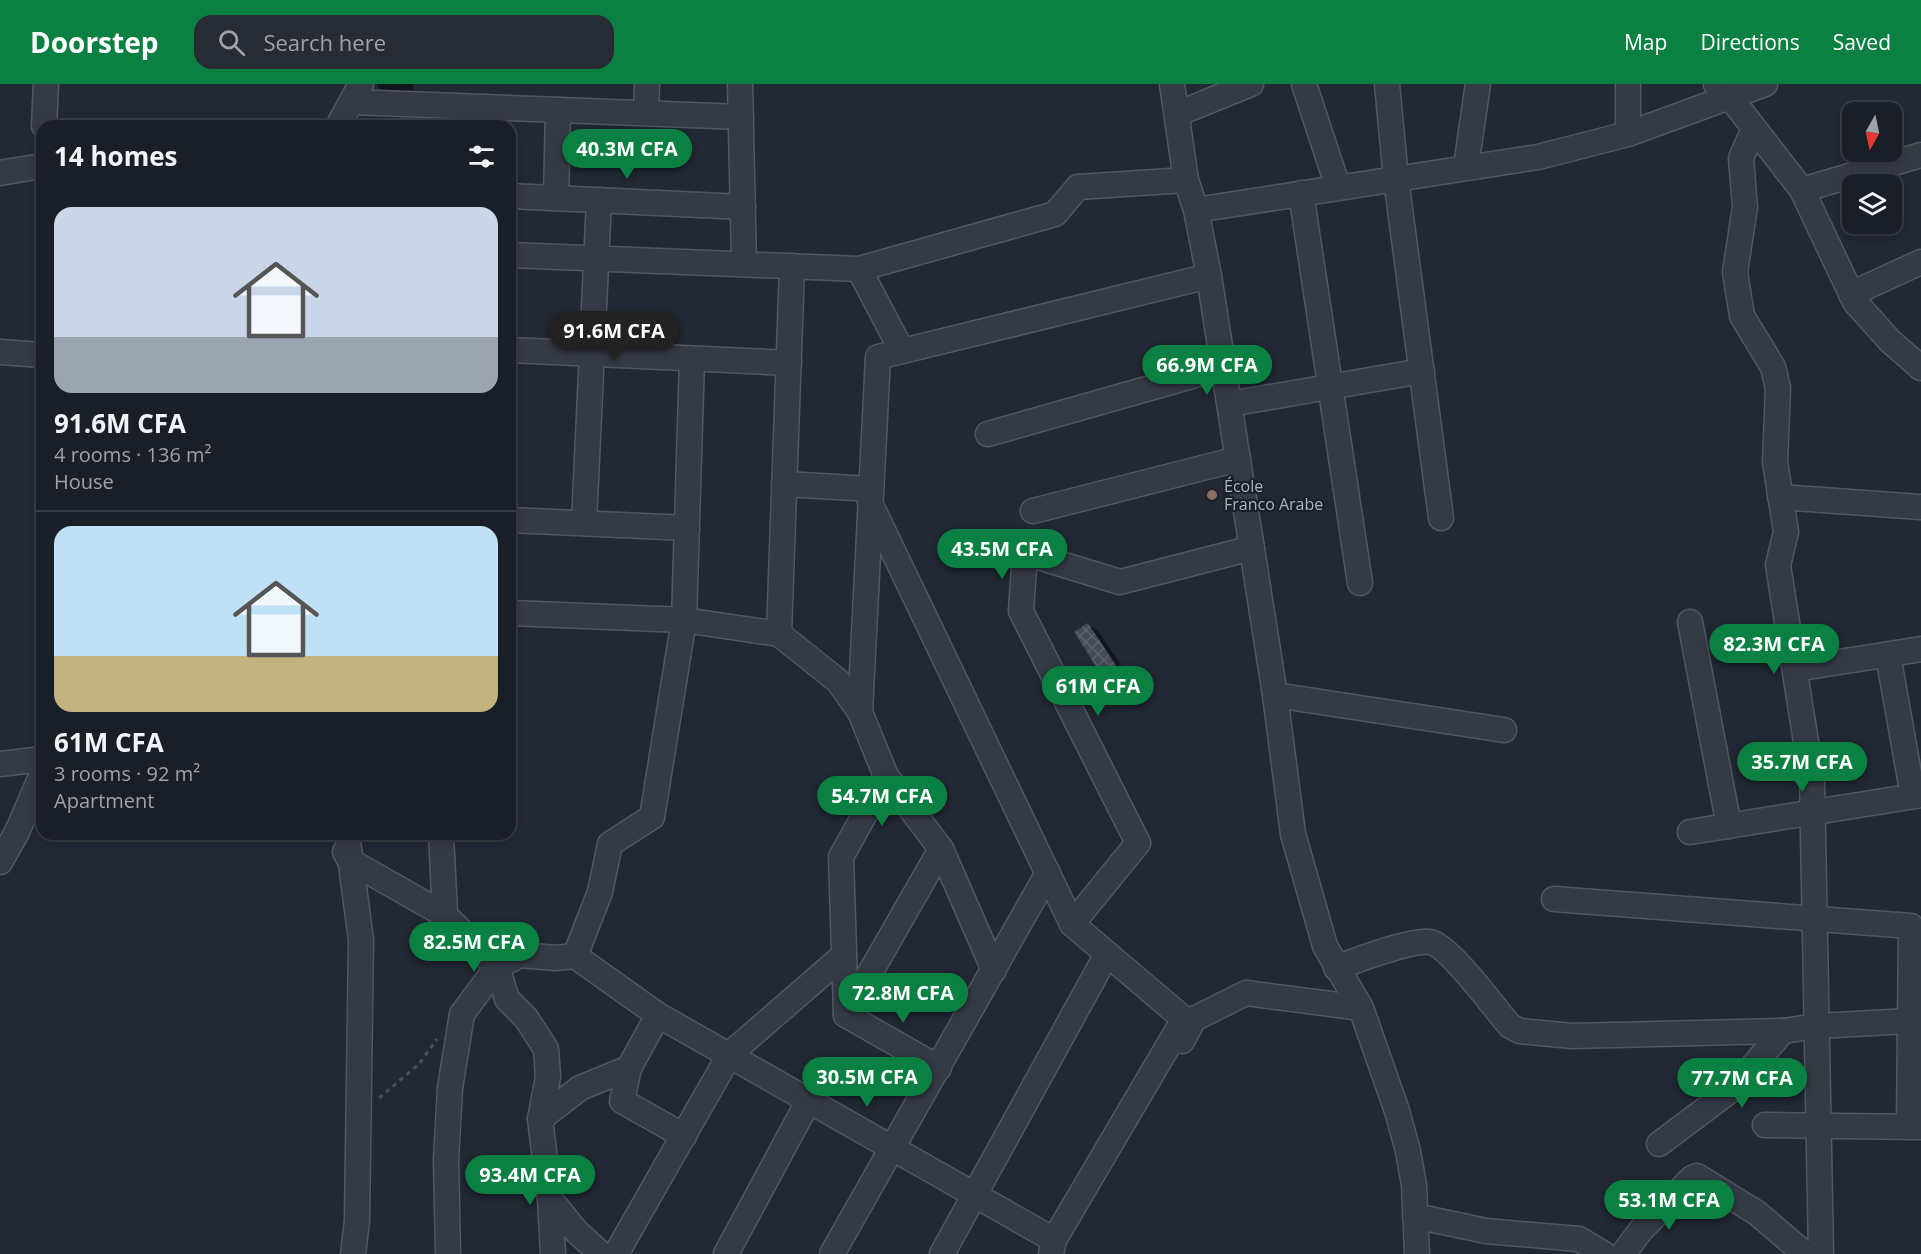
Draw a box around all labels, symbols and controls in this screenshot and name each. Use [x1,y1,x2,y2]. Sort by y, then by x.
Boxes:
search box [194,15,614,69]
text: Doorstep [30,23,158,61]
icon: search [215,26,248,59]
text: Search here [263,27,386,57]
text: Map [1624,28,1667,56]
text: Directions [1700,28,1800,56]
text: Saved [1833,28,1891,56]
north arrow [1842,102,1902,162]
map controls [1842,102,1902,234]
pin: 40.3M CFA [558,129,696,180]
text: 40.3M CFA [576,135,678,162]
text: 14 homes [54,138,178,174]
icon: filters [465,140,498,173]
button: layers [1842,174,1902,234]
icon: home [222,246,330,354]
pin: 91.6M CFA [545,311,683,362]
text: 91.6M CFA [563,317,665,344]
pin: 66.9M CFA [1138,345,1276,396]
text: 66.9M CFA [1156,351,1258,378]
text: 91.6M CFA [54,405,186,441]
text: 4 rooms · 136 m² [54,441,212,468]
text: House [54,468,114,495]
place label: École Franco Arabe [1224,475,1323,515]
marker: École Franco Arabe [1205,488,1219,502]
pin: 43.5M CFA [933,529,1071,580]
text: 43.5M CFA [951,535,1053,562]
icon: home [222,565,330,673]
pin: 82.3M CFA [1705,624,1843,675]
text: 82.3M CFA [1723,630,1825,657]
pin: 61M CFA [1043,666,1153,717]
text: 61M CFA [1056,672,1140,699]
text: 61M CFA [54,724,164,760]
pin: 35.7M CFA [1733,742,1871,793]
text: 35.7M CFA [1751,748,1853,775]
text: 3 rooms · 92 m² [54,760,200,787]
pin: 54.7M CFA [813,776,951,827]
text: 54.7M CFA [831,782,933,809]
text: Apartment [54,787,154,814]
pin: 82.5M CFA [405,922,543,973]
text: 82.5M CFA [423,928,525,955]
pin: 72.8M CFA [834,973,972,1024]
text: 72.8M CFA [852,979,954,1006]
pin: 30.5M CFA [798,1057,936,1108]
pin: 77.7M CFA [1673,1058,1811,1109]
text: 30.5M CFA [816,1063,918,1090]
text: 77.7M CFA [1691,1064,1793,1091]
pin: 93.4M CFA [461,1155,599,1206]
text: 93.4M CFA [479,1161,581,1188]
pin: 53.1M CFA [1600,1180,1738,1231]
text: 53.1M CFA [1618,1186,1720,1213]

